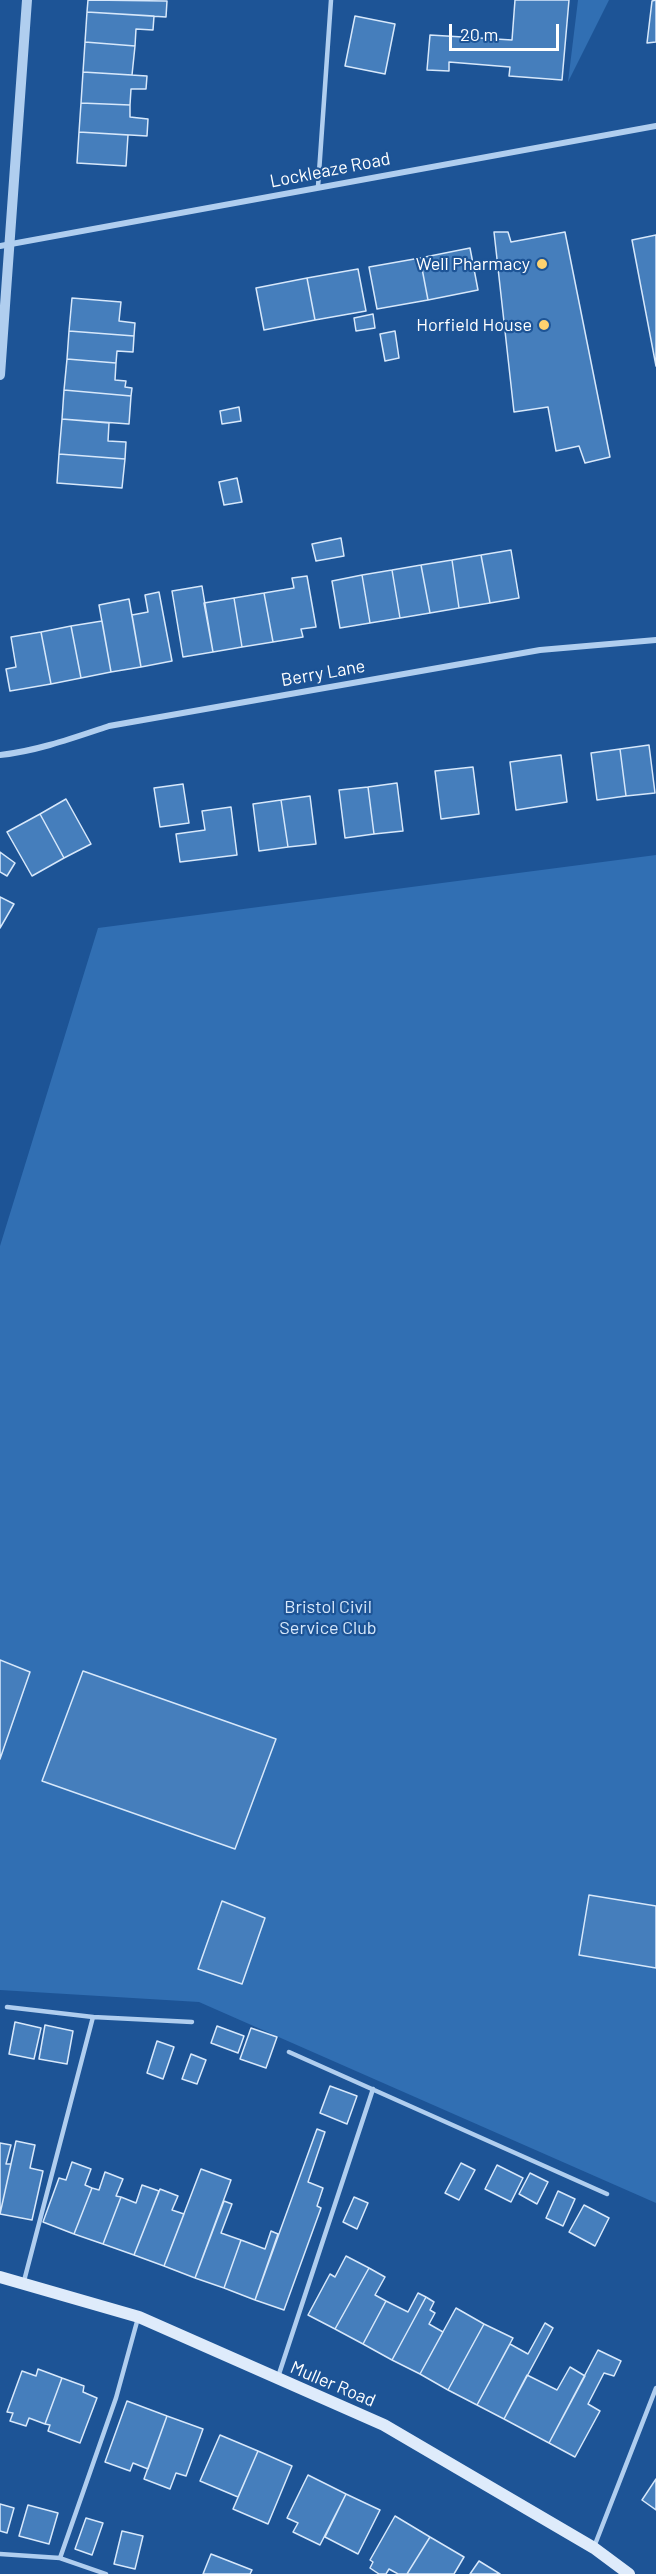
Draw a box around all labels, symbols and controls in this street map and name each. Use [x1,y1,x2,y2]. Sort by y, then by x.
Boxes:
scale bar [452,12,562,50]
text: 20 m [460,23,498,45]
street label: Lockleaze Road [268,148,392,192]
place label: Well Pharmacy [416,253,530,275]
marker: Well Pharmacy [535,257,549,271]
place label: Horfield House [416,314,532,336]
marker: Horfield House [537,318,551,332]
street label: Berry Lane [279,655,367,691]
park label: Bristol Civil Service Club [279,1596,377,1638]
street label: Muller Road [287,2356,379,2412]

